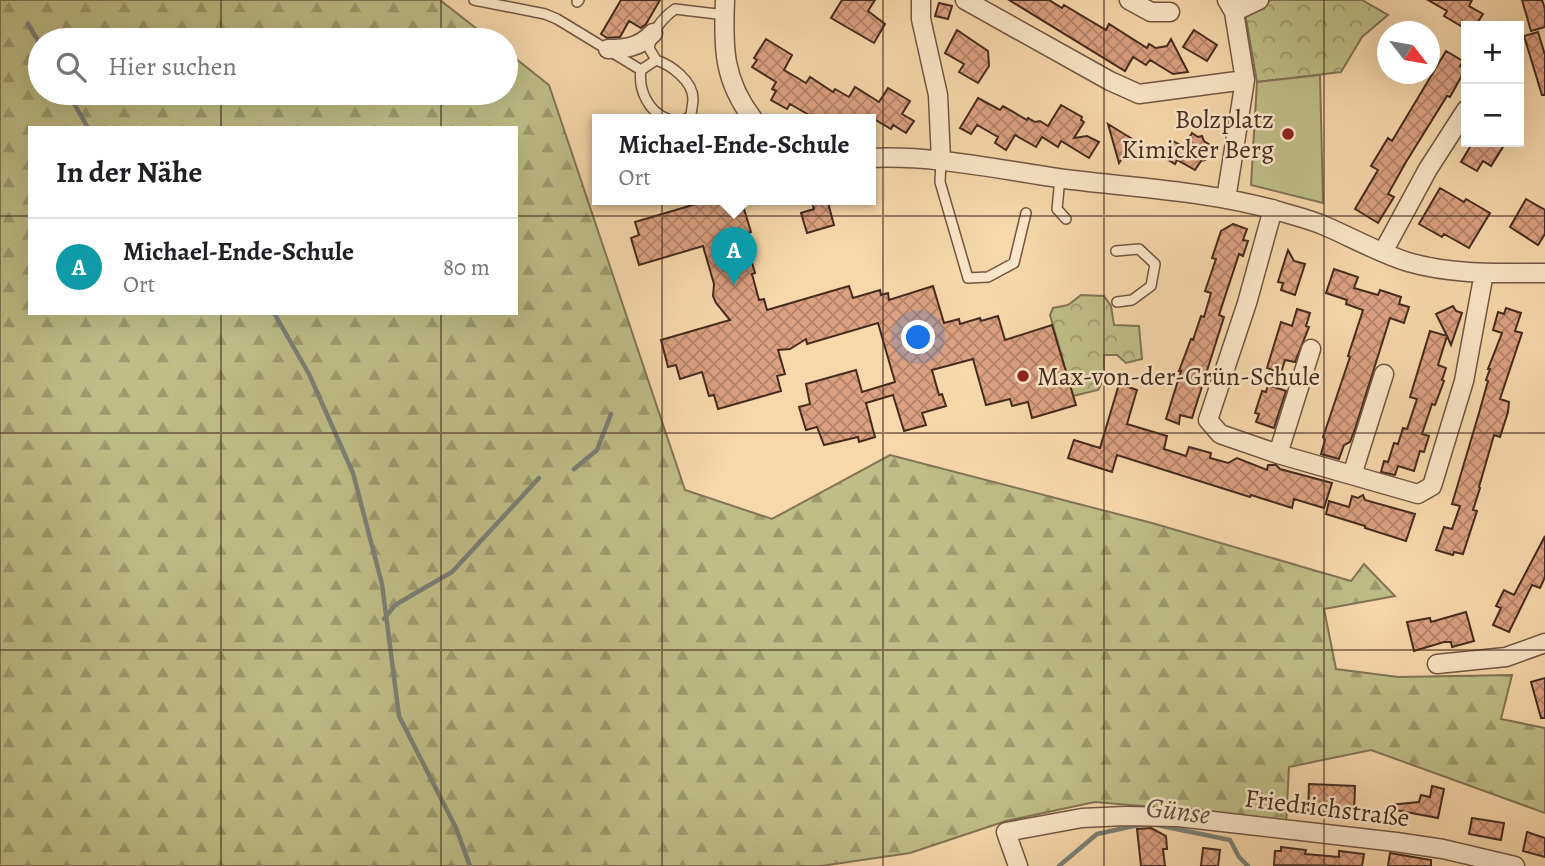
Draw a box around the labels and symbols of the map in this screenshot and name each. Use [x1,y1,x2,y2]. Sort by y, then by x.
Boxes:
north arrow [1377,21,1440,84]
place label: Bolzplatz Kimicker Berg [1121,102,1274,167]
marker: Bolzplatz Kimicker Berg [1280,126,1296,142]
pin: A [711,227,757,285]
your location [901,320,935,354]
place label: Max-von-der-Grün-Schule [1037,359,1320,394]
marker: Max-von-der-Grün-Schule [1015,368,1031,384]
street label: Friedrichstraße [1243,781,1411,835]
water label: Günse [1144,788,1212,834]

